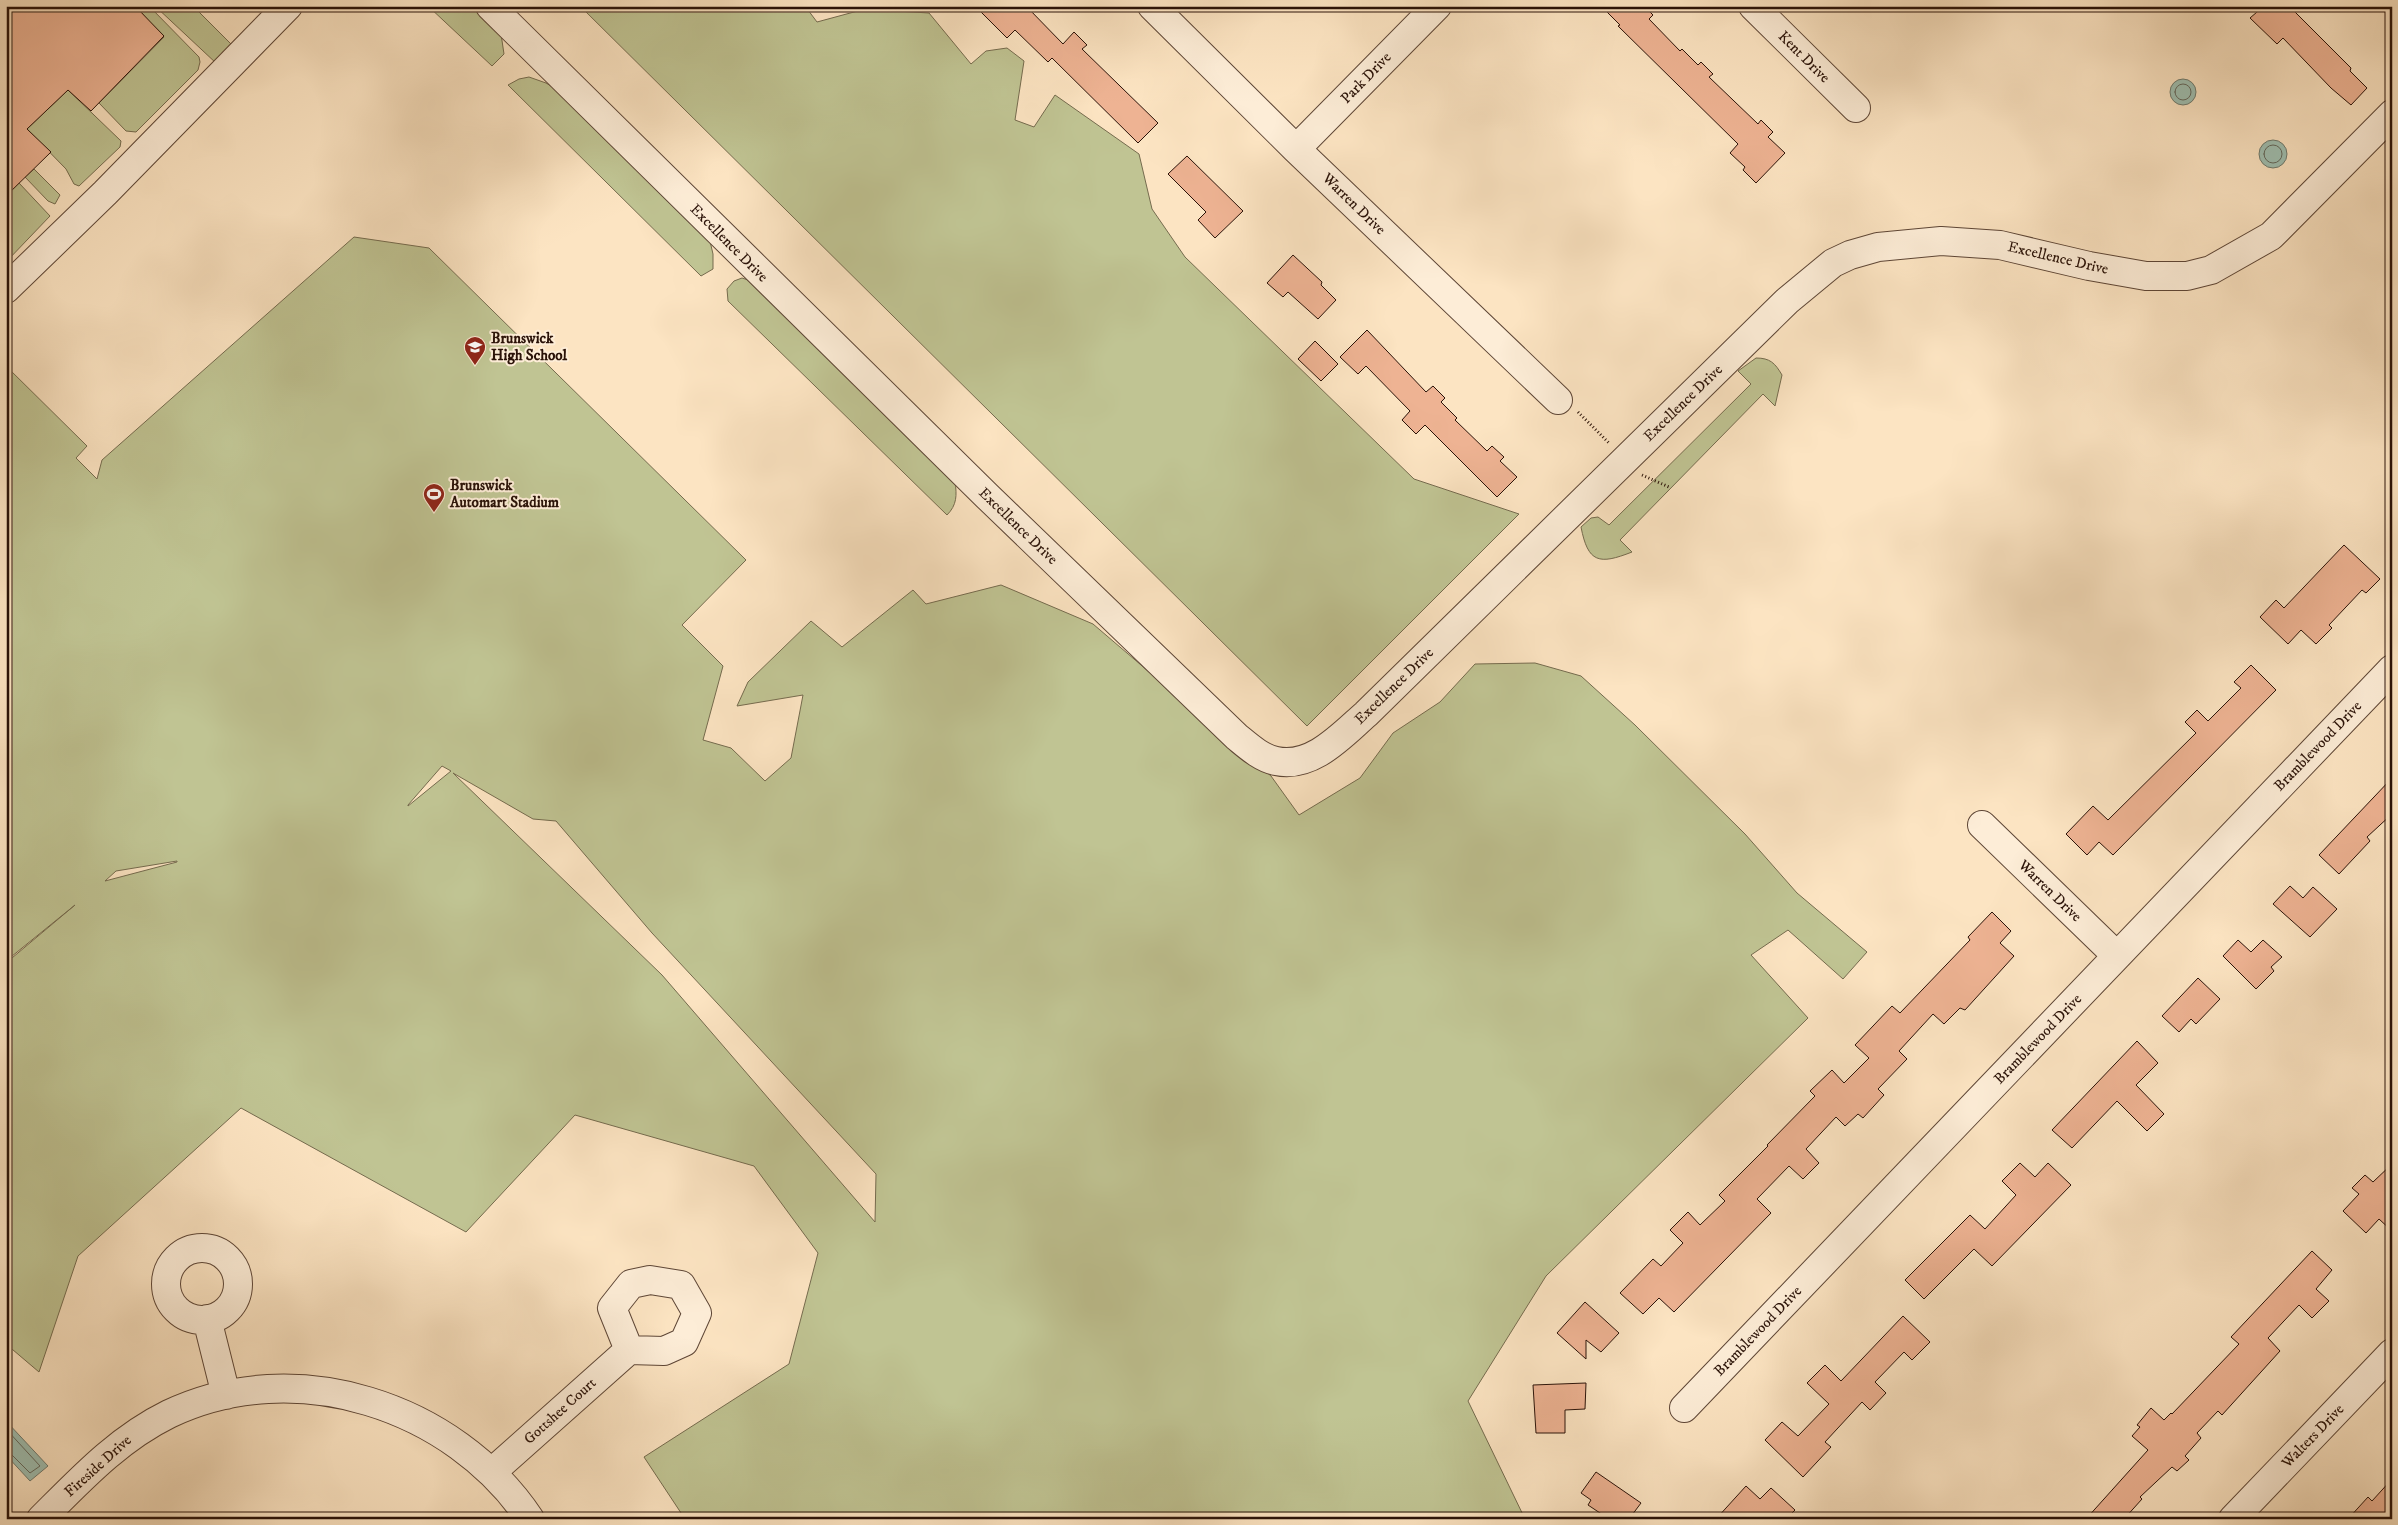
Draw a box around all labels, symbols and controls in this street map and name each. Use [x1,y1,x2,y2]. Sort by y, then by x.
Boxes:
street label: Kent Drive [1774,27,1834,87]
street label: Park Drive [1337,48,1395,108]
street label: Warren Drive [1318,168,1390,239]
street label: Excellence Drive [686,200,772,286]
street label: Excellence Drive [2006,237,2110,279]
place label: Brunswick High School [491,329,568,365]
school or university icon: Brunswick High School [463,335,487,366]
street label: Excellence Drive [1639,360,1727,446]
place label: Brunswick Automart Stadium [449,476,560,512]
sports icon: Brunswick Automart Stadium [422,482,446,513]
street label: Excellence Drive [974,483,1062,569]
street label: Excellence Drive [1350,643,1438,729]
street label: Bramblewood Drive [2270,697,2366,795]
street label: Warren Drive [2014,855,2086,926]
street label: Bramblewood Drive [1990,990,2086,1088]
street label: Bramblewood Drive [1710,1282,1806,1380]
street label: Gottshee Court [520,1373,600,1448]
street label: Walters Drive [2277,1400,2348,1473]
street label: Fireside Drive [60,1431,136,1501]

